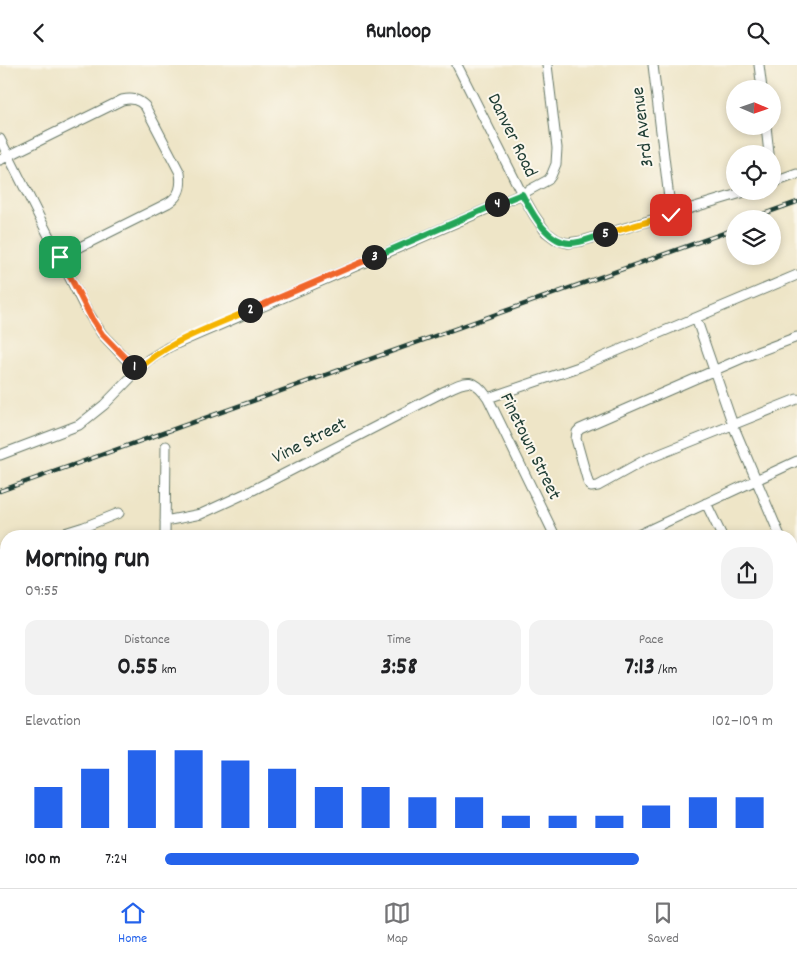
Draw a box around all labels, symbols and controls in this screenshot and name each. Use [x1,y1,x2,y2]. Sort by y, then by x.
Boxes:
text: Runloop [366,17,431,48]
icon: back [25,19,53,47]
icon: search [744,19,772,47]
north arrow [726,80,781,135]
map controls [726,80,781,265]
street label: 3rd Avenue [626,85,662,169]
street label: Danver Road [479,89,543,183]
button: locate [726,145,781,200]
pin: 4 [484,191,510,217]
text: 4 [495,194,500,214]
pin [650,194,692,236]
icon: check [657,201,685,229]
button: layers [726,210,781,265]
pin: 5 [592,221,618,247]
text: 5 [602,224,609,244]
pin [39,236,81,278]
icon: arrive [46,243,74,271]
pin: 3 [362,245,386,269]
text: 3 [371,247,378,267]
pin: 2 [238,297,262,323]
text: 2 [247,300,254,320]
pin: 1 [122,355,146,379]
text: 1 [133,357,136,377]
street label: Finetown Street [491,389,567,505]
street label: Vine Street [268,412,352,472]
text: Morning run [25,541,149,581]
button: share [721,547,773,599]
text: 09:55 [25,580,59,603]
text: Distance [124,630,170,650]
text: Time [387,630,411,650]
text: Pace [639,630,663,650]
text: 0.55 [117,650,158,686]
text: 3:58 [381,650,417,686]
text: 7:13 [625,650,655,686]
text: km [158,660,177,680]
text: /km [655,660,677,680]
text: Elevation [25,710,81,733]
text: 102–109 m [712,710,773,733]
text: 100 m [25,848,61,871]
text: 7:24 [105,848,127,871]
tab: Home [118,899,147,949]
tab: Map [383,899,411,949]
tab: Saved [648,899,679,949]

